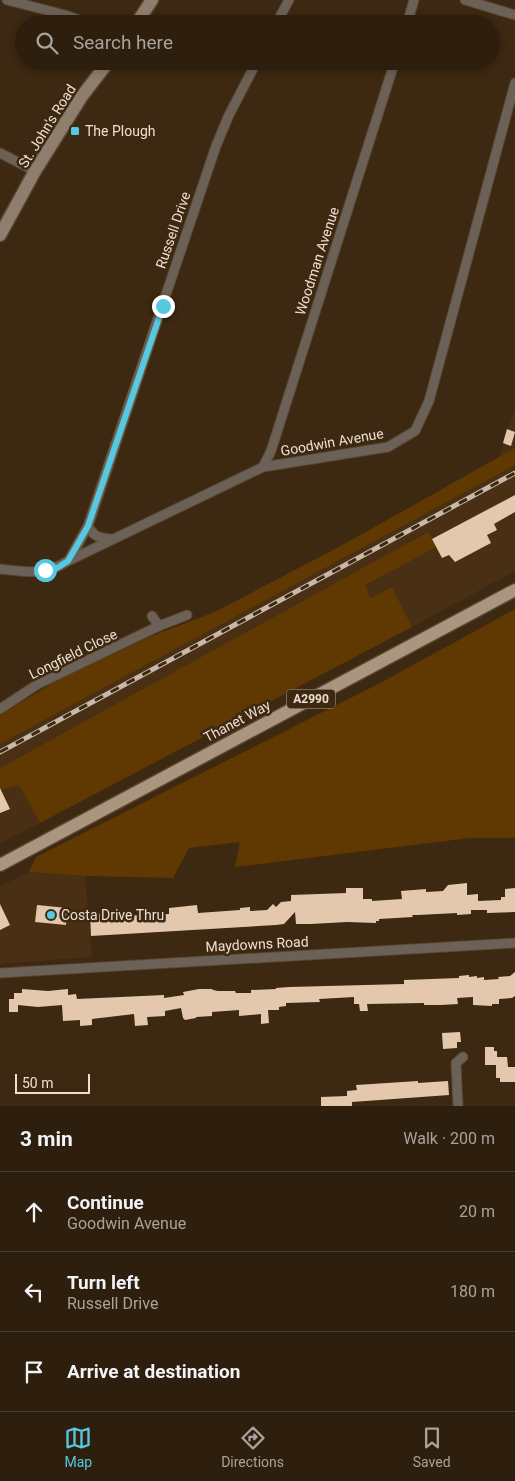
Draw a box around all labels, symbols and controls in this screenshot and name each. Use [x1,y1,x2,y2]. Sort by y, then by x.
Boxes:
search box [15,15,500,70]
icon: search [33,29,61,57]
text: Search here [73,31,173,54]
street label: St. John's Road [15,81,79,171]
place label: The Plough [85,123,155,139]
marker: The Plough [69,125,81,137]
street label: Russell Drive [152,190,194,270]
street label: Woodman Avenue [292,205,342,317]
route end [152,295,175,318]
street label: Goodwin Avenue [279,425,385,459]
route start [34,559,57,582]
street label: Longfield Close [26,626,120,682]
road number: A2990 [287,690,335,709]
street label: Thanet Way [201,697,273,745]
place label: Costa Drive Thru [61,907,164,923]
marker: Costa Drive Thru [45,909,57,921]
street label: Maydowns Road [205,933,309,955]
scale bar [15,1071,90,1094]
text: 50 m [22,1075,54,1091]
text: 3 min [20,1127,73,1151]
text: Walk · 200 m [403,1129,495,1148]
text: Continue [67,1191,144,1214]
icon: ahead [20,1198,48,1226]
text: 20 m [459,1202,495,1221]
text: Goodwin Avenue [67,1214,186,1233]
text: Turn left [67,1271,140,1294]
icon: left [20,1278,48,1306]
text: 180 m [450,1282,495,1301]
text: Russell Drive [67,1294,158,1313]
icon: arrive [20,1358,48,1386]
text: Arrive at destination [67,1360,240,1383]
tab: Map [64,1424,92,1470]
tab: Directions [221,1424,284,1470]
tab: Saved [413,1424,451,1470]

